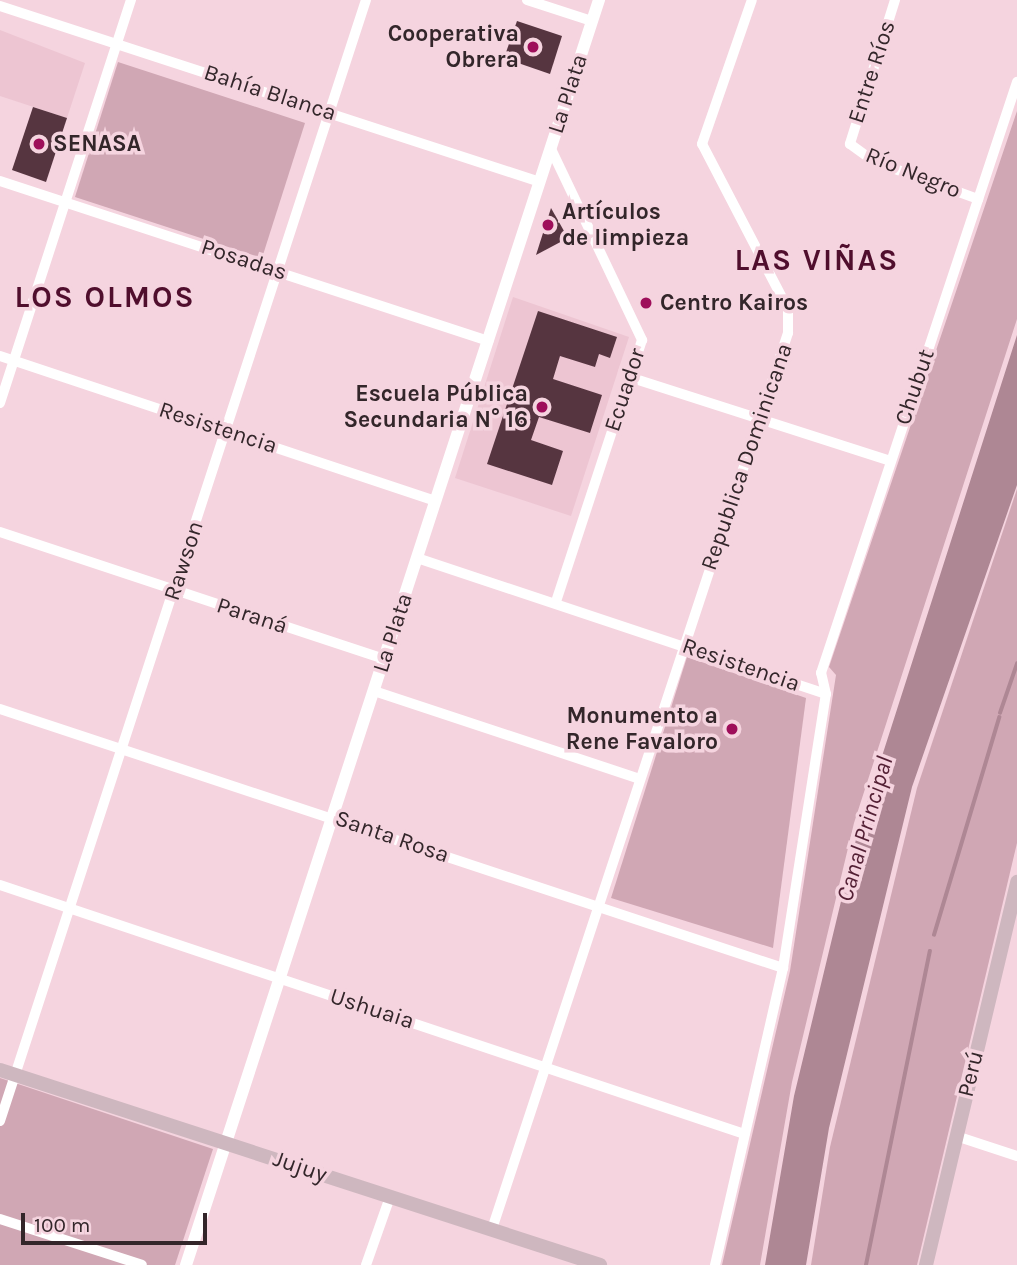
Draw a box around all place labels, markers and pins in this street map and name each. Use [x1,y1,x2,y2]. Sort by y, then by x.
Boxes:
place label: Cooperativa Obrera [388,20,519,74]
marker: Cooperativa Obrera [525,39,541,55]
place label: SENASA [53,130,141,158]
marker: SENASA [31,136,47,152]
place label: Artículos de limpieza [562,198,689,252]
marker: Artículos de limpieza [540,217,556,233]
place label: Centro Kairos [660,289,808,317]
marker: Centro Kairos [638,295,654,311]
place label: Escuela Pública Secundaria N° 16 [343,380,528,434]
marker: Escuela Pública Secundaria N° 16 [534,399,550,415]
place label: Monumento a Rene Favaloro [566,702,718,756]
marker: Monumento a Rene Favaloro [724,721,740,737]

